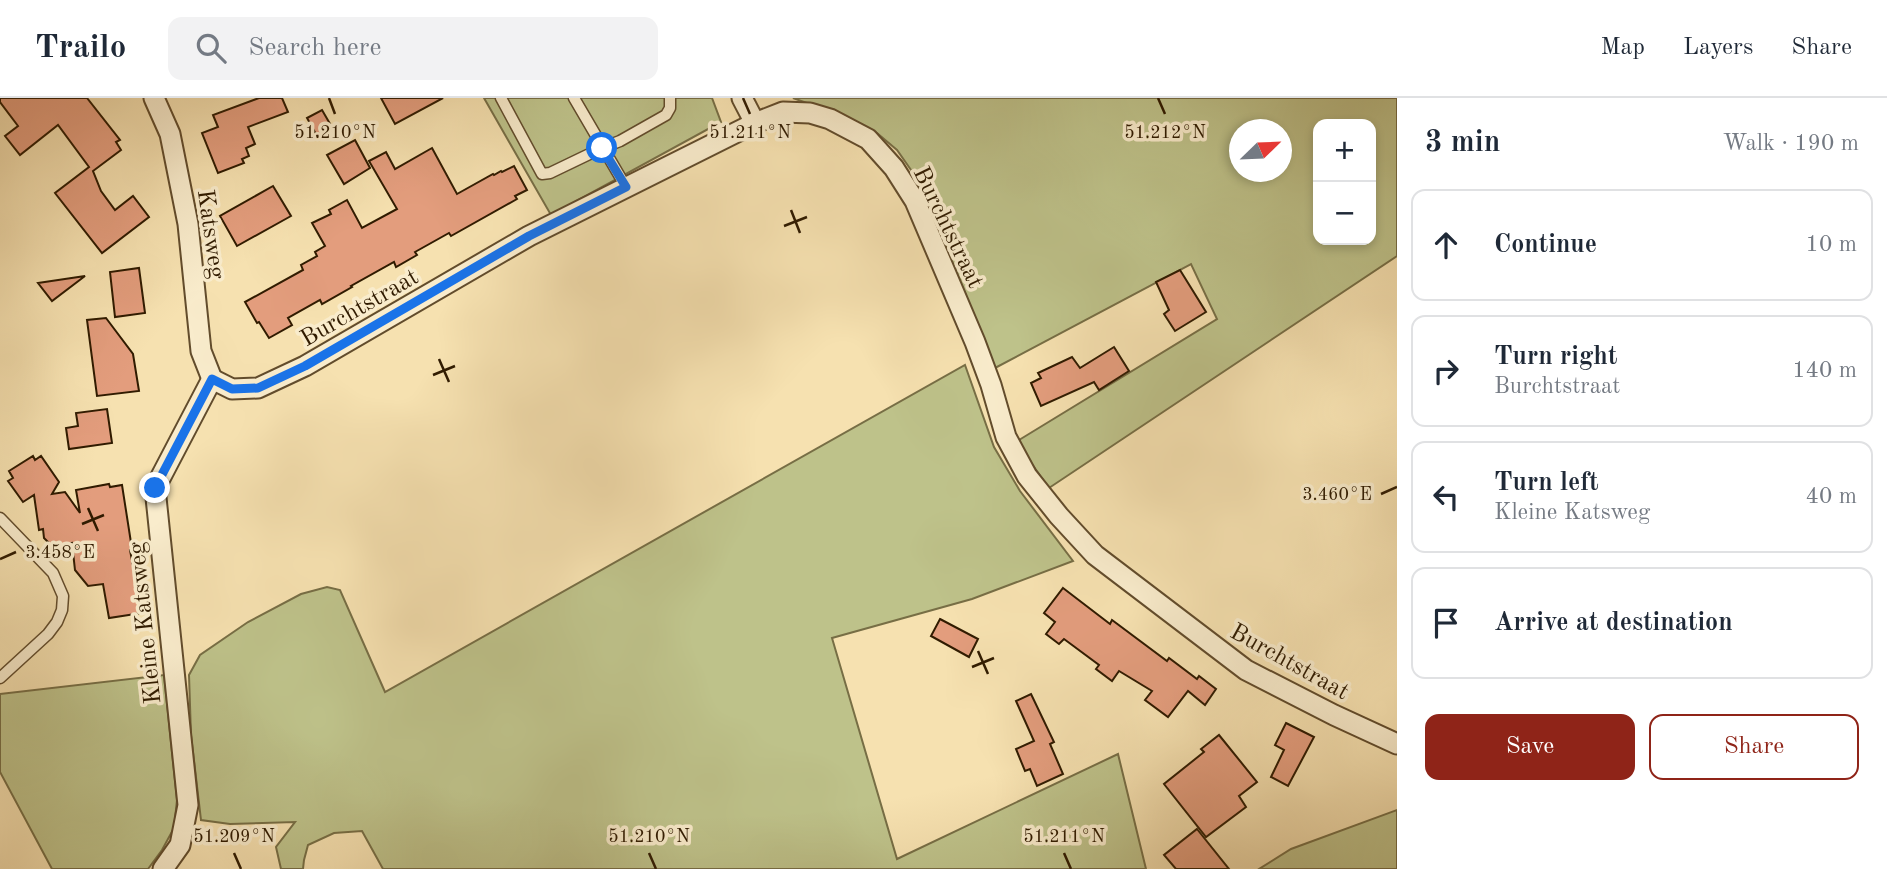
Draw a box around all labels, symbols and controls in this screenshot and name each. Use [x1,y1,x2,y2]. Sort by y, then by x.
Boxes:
search box [168,17,658,80]
icon: search [192,29,230,67]
text: Trailo [35,32,126,65]
text: Search here [248,35,381,61]
text: Map [1601,36,1645,60]
text: Layers [1683,36,1753,60]
text: Share [1791,36,1852,60]
north arrow [1229,119,1292,182]
map controls [1313,119,1376,245]
button: + [1313,119,1376,182]
text: 51.210°N [294,124,376,142]
text: 51.211°N [709,124,791,142]
text: 51.212°N [1124,124,1206,142]
text: 3 min [1425,128,1500,158]
route start [586,132,617,163]
text: Walk · 190 m [1723,132,1859,155]
street label: Burchtstraat [908,163,987,292]
button: − [1313,182,1376,245]
street label: Katsweg [192,188,228,281]
icon: ahead [1427,226,1465,264]
text: Continue [1494,232,1597,258]
text: 10 m [1806,233,1857,256]
street label: Burchtstraat [297,265,423,352]
text: Turn right [1494,344,1617,370]
icon: right [1427,352,1465,390]
text: 140 m [1792,359,1857,382]
text: Burchtstraat [1494,375,1620,398]
text: Turn left [1494,470,1599,496]
route end [139,472,170,503]
icon: left [1427,478,1465,516]
text: 40 m [1806,485,1857,508]
text: 3.460°E [1302,486,1372,504]
text: Kleine Katsweg [1494,501,1650,524]
street label: Kleine Katsweg [126,540,166,705]
text: 3.458°E [25,544,95,562]
icon: arrive [1427,604,1465,642]
text: Arrive at destination [1494,610,1733,636]
street label: Burchtstraat [1226,620,1353,705]
button: Save [1425,714,1635,780]
button: Share [1649,714,1859,780]
text: 51.209°N [193,828,275,846]
text: 51.210°N [608,828,690,846]
text: 51.211°N [1023,828,1105,846]

